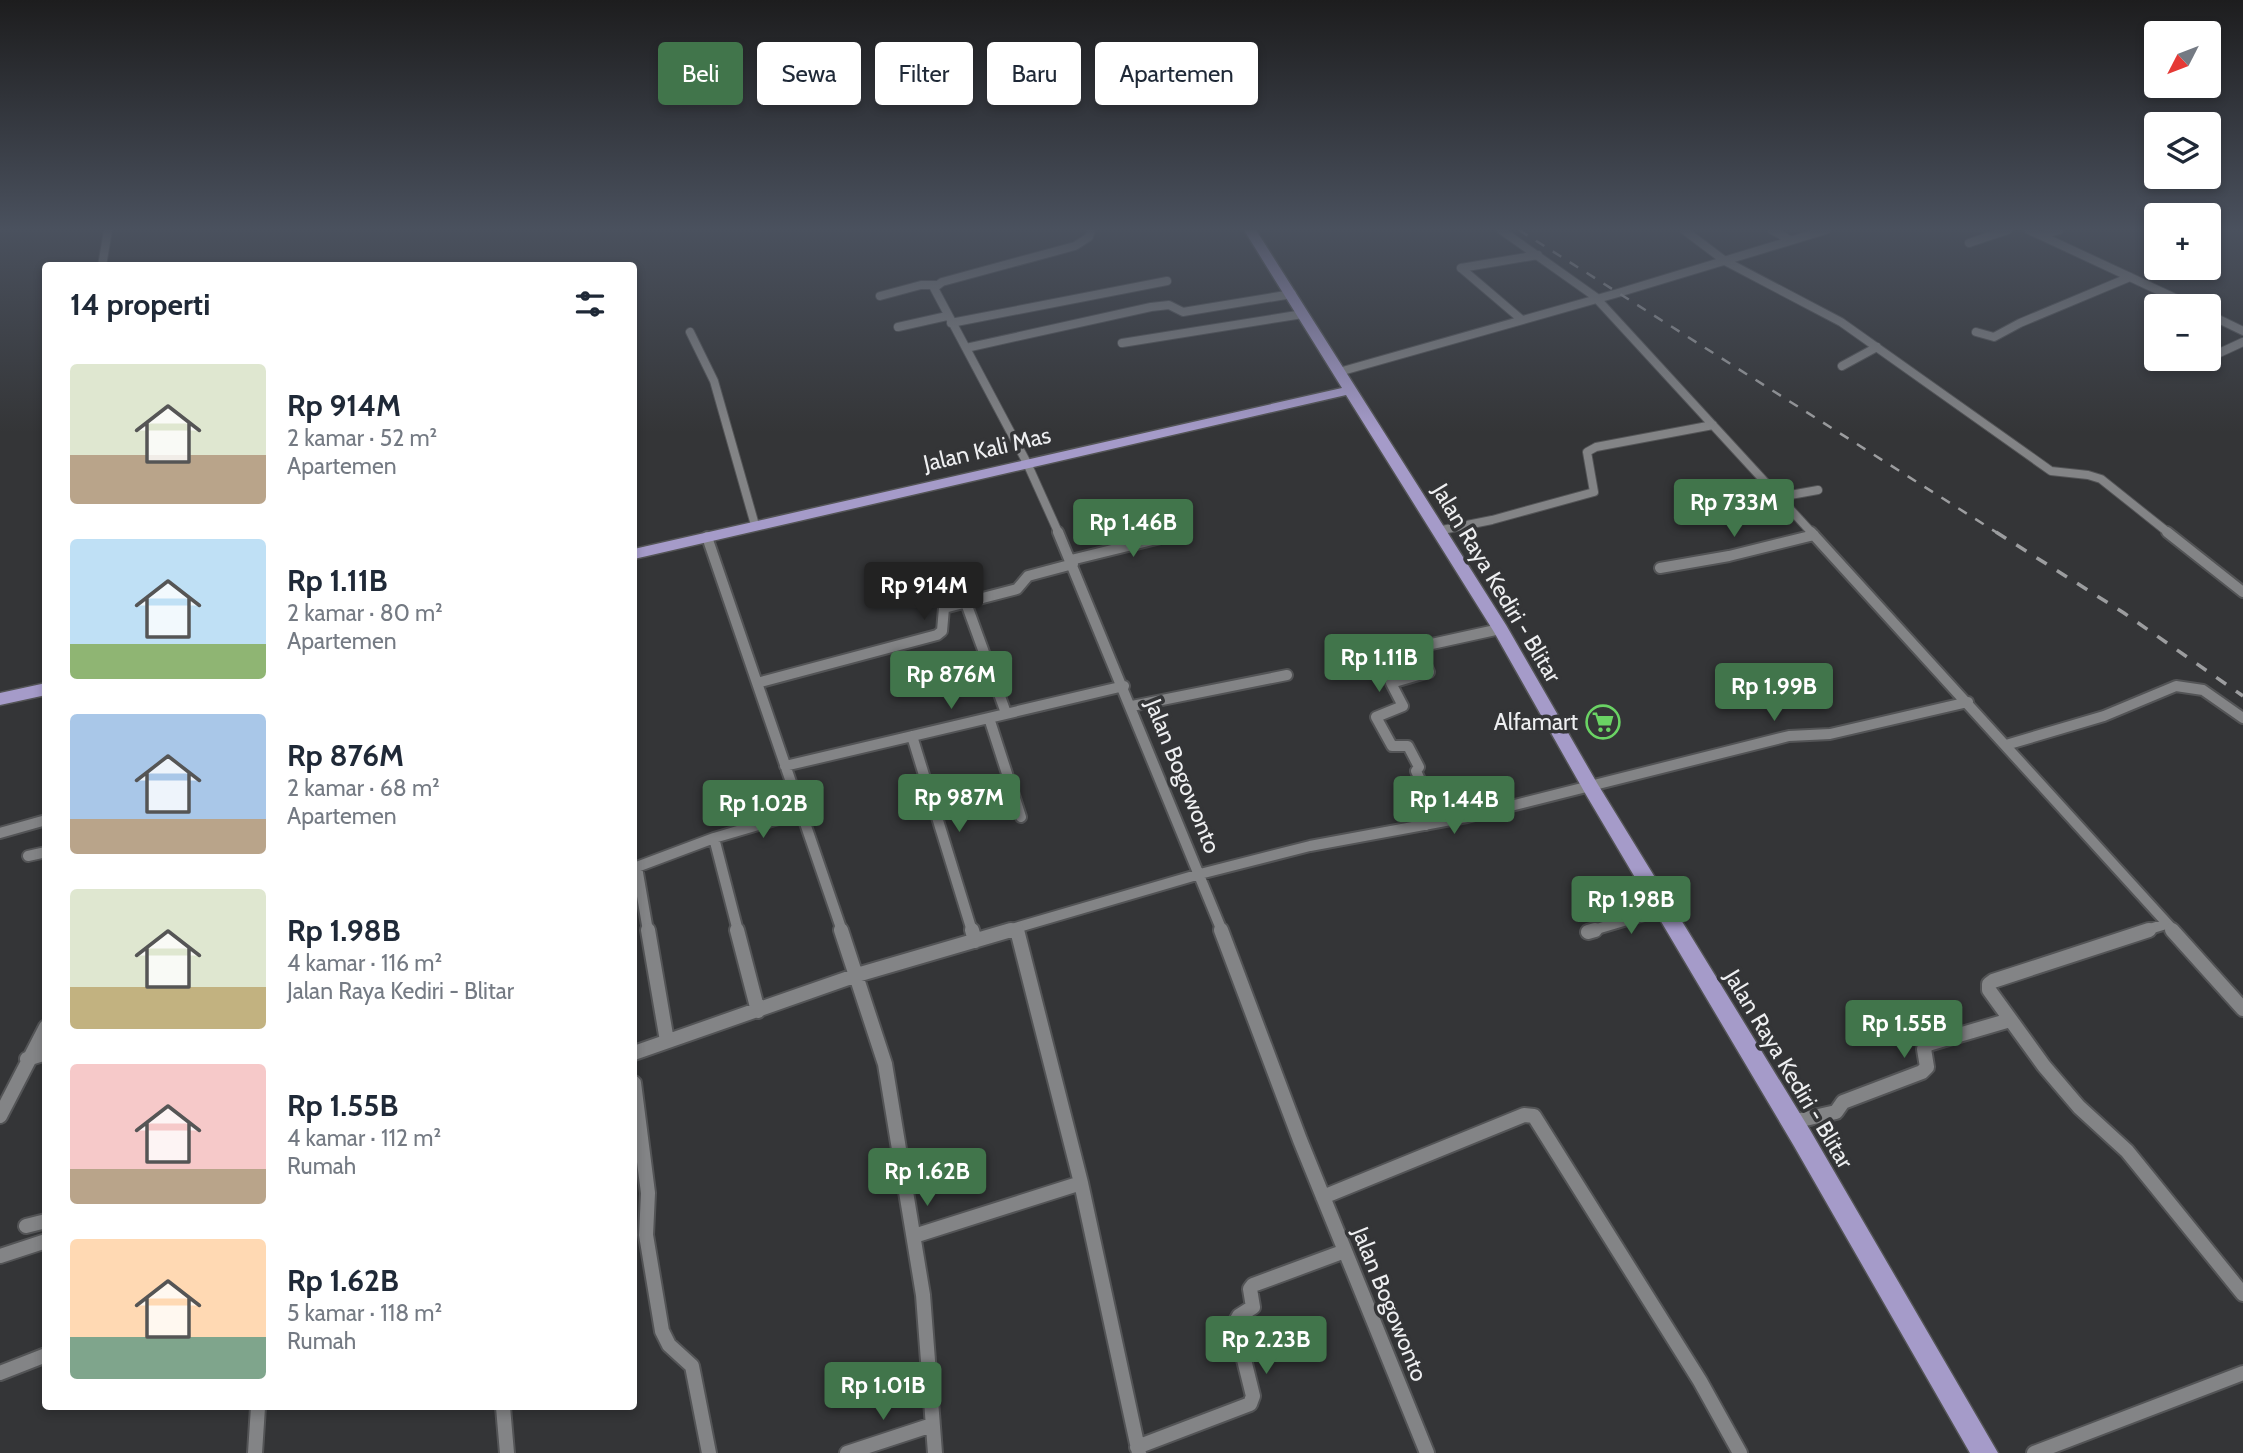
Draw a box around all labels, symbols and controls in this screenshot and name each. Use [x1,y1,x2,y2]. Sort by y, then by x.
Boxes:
north arrow [2144,21,2221,98]
map controls [2144,21,2221,371]
chip: Beli [658,42,743,105]
chip: Sewa [757,42,861,105]
chip: Filter [875,42,973,105]
chip: Baru [987,42,1081,105]
chip: Apartemen [1095,42,1258,105]
button: layers [2144,112,2221,189]
button: + [2144,203,2221,280]
icon: filters [571,285,609,323]
text: 14 properti [70,286,210,323]
button: − [2144,294,2221,371]
text: Rp 914M [287,387,401,424]
icon: home [126,392,210,476]
street label: Jalan Kali Mas [920,421,1053,477]
text: 2 kamar · 52 m² [287,424,437,452]
text: Apartemen [287,452,397,480]
street label: Jalan Raya Kediri - Blitar [1426,478,1568,688]
pin: Rp 733M [1669,480,1799,539]
text: Rp 733M [1690,488,1778,516]
pin: Rp 1.46B [1061,500,1205,559]
text: Rp 1.46B [1089,508,1177,536]
text: Rp 1.11B [287,562,388,599]
pin: Rp 914M [859,562,989,622]
icon: home [126,567,210,651]
text: Rp 914M [880,571,968,599]
text: 2 kamar · 80 m² [287,599,443,627]
text: Apartemen [287,627,397,655]
pin: Rp 1.11B [1307,634,1451,694]
text: Rp 1.11B [1340,643,1418,671]
pin: Rp 876M [886,652,1016,711]
text: Rp 876M [906,660,996,688]
pin: Rp 1.99B [1702,664,1846,723]
text: Rp 1.99B [1731,672,1817,700]
street label: Jalan Bogowonto [1139,694,1227,857]
supermarket icon: Alfamart [1584,703,1622,741]
place label: Alfamart [1494,708,1578,736]
text: Rp 876M [287,737,404,774]
icon: home [126,742,210,826]
text: 2 kamar · 68 m² [287,774,440,802]
pin: Rp 987M [894,774,1024,834]
pin: Rp 1.44B [1382,776,1526,836]
pin: Rp 1.02B [691,780,835,840]
text: Rp 987M [914,783,1004,811]
text: Rp 1.44B [1409,785,1499,813]
text: Rp 1.02B [719,789,807,817]
text: Apartemen [287,802,397,830]
pin: Rp 1.98B [1559,876,1703,936]
text: Rp 1.98B [1587,885,1675,913]
text: Rp 1.98B [287,912,401,949]
icon: home [126,917,210,1001]
text: 4 kamar · 116 m² [287,949,442,977]
street label: Jalan Raya Kediri - Blitar [1718,964,1860,1174]
text: Jalan Raya Kediri - Blitar [287,977,514,1005]
pin: Rp 1.55B [1832,1000,1976,1060]
text: Rp 1.55B [1861,1009,1947,1037]
text: Rp 1.55B [287,1087,398,1124]
icon: home [126,1092,210,1176]
text: 4 kamar · 112 m² [287,1124,441,1152]
pin: Rp 1.62B [855,1148,999,1208]
text: Rumah [287,1152,356,1180]
text: Rp 1.62B [884,1157,970,1185]
street label: Jalan Bogowonto [1346,1222,1434,1385]
text: Rp 1.62B [287,1262,399,1299]
icon: home [126,1267,210,1351]
text: 5 kamar · 118 m² [287,1299,442,1327]
pin: Rp 2.23B [1194,1316,1338,1376]
text: Rp 2.23B [1222,1325,1310,1353]
text: Rumah [287,1327,356,1355]
pin: Rp 1.01B [811,1362,955,1422]
text: Rp 1.01B [840,1371,926,1399]

